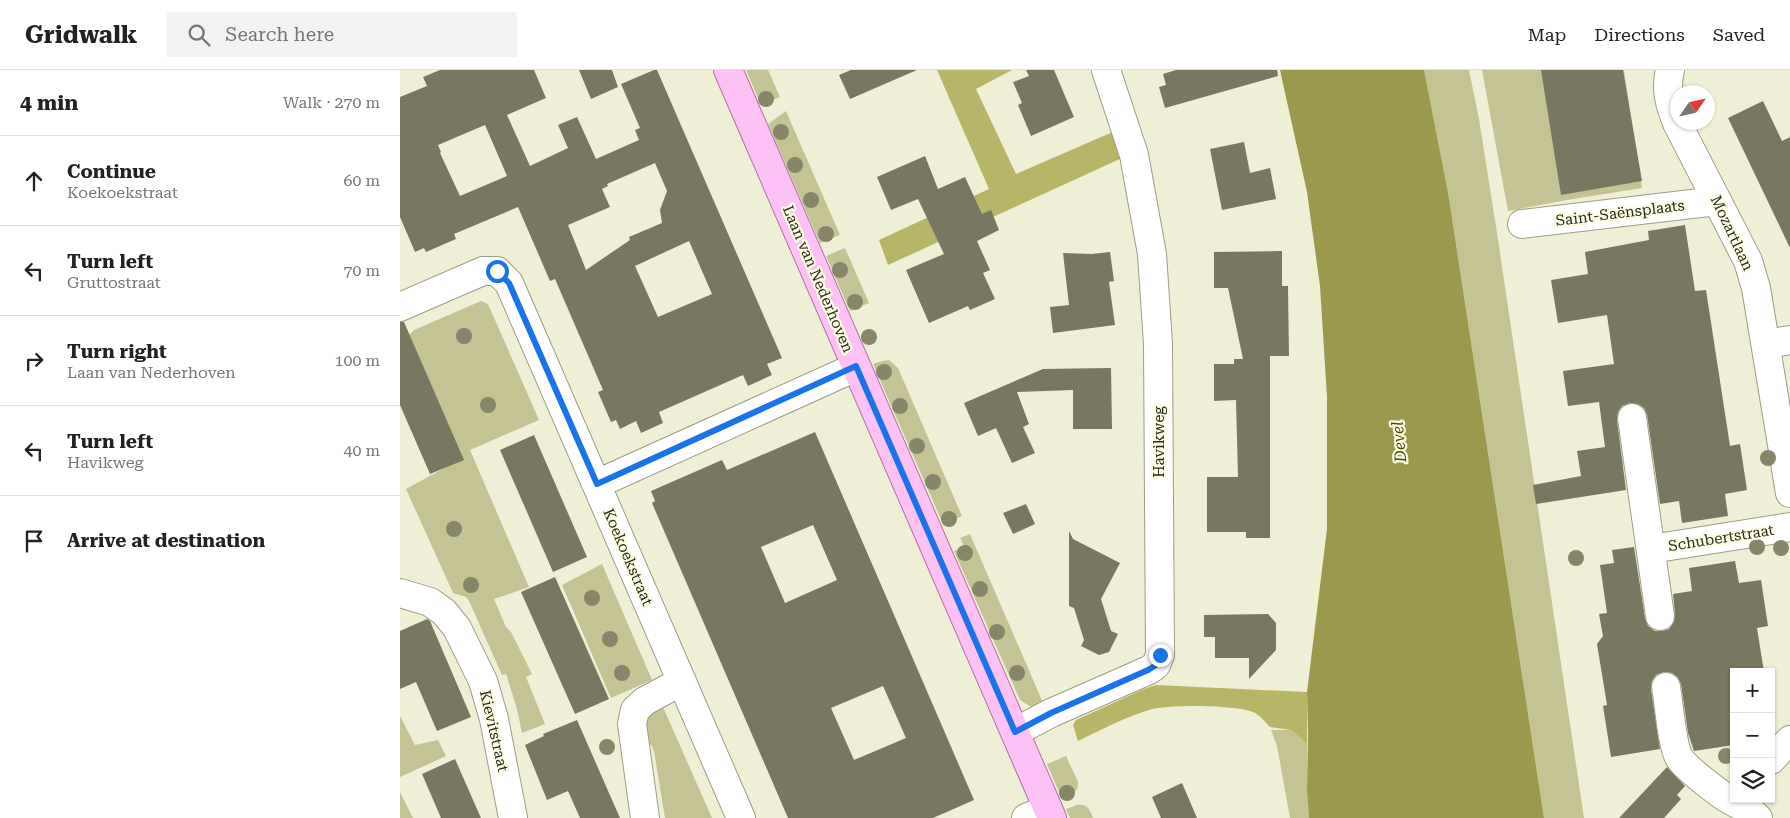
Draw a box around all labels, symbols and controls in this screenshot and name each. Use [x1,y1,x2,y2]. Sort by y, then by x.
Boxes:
search box [167,12,517,57]
text: Gridwalk [25,21,137,49]
icon: search [185,21,213,49]
text: Search here [225,23,334,46]
text: Map [1528,24,1566,45]
text: Directions [1594,24,1685,45]
text: Saved [1713,24,1765,45]
north arrow [1670,85,1715,130]
text: 4 min [20,91,78,115]
text: Walk · 270 m [283,93,380,112]
text: Continue [67,160,156,183]
icon: ahead [20,167,48,195]
text: 60 m [343,171,380,190]
text: Koekoekstraat [67,183,178,202]
street label: Mozartlaan [1707,193,1757,274]
street label: Saint-Saënsplaats [1555,196,1685,230]
street label: Laan van Nederhoven [779,203,857,356]
text: Turn left [67,250,153,273]
icon: left [20,257,48,285]
route start [486,260,509,283]
text: 70 m [343,261,380,280]
text: Gruttostraat [67,273,161,292]
text: Turn right [67,340,167,363]
icon: right [20,347,48,375]
text: 100 m [334,351,380,370]
text: Laan van Nederhoven [67,363,236,382]
street label: Havikweg [1150,406,1168,478]
water label: Devel [1388,420,1410,464]
text: Turn left [67,430,153,453]
icon: left [20,437,48,465]
text: 40 m [343,441,380,460]
text: Havikweg [67,453,144,472]
street label: Koekoekstraat [599,506,657,609]
street label: Schubertstraat [1667,521,1776,555]
icon: arrive [20,527,48,555]
text: Arrive at destination [67,529,265,552]
route end [1149,644,1172,667]
map controls [1730,668,1775,803]
button: + [1730,668,1775,713]
street label: Kievitstraat [476,688,512,774]
button: − [1730,713,1775,758]
button: layers [1730,758,1775,803]

